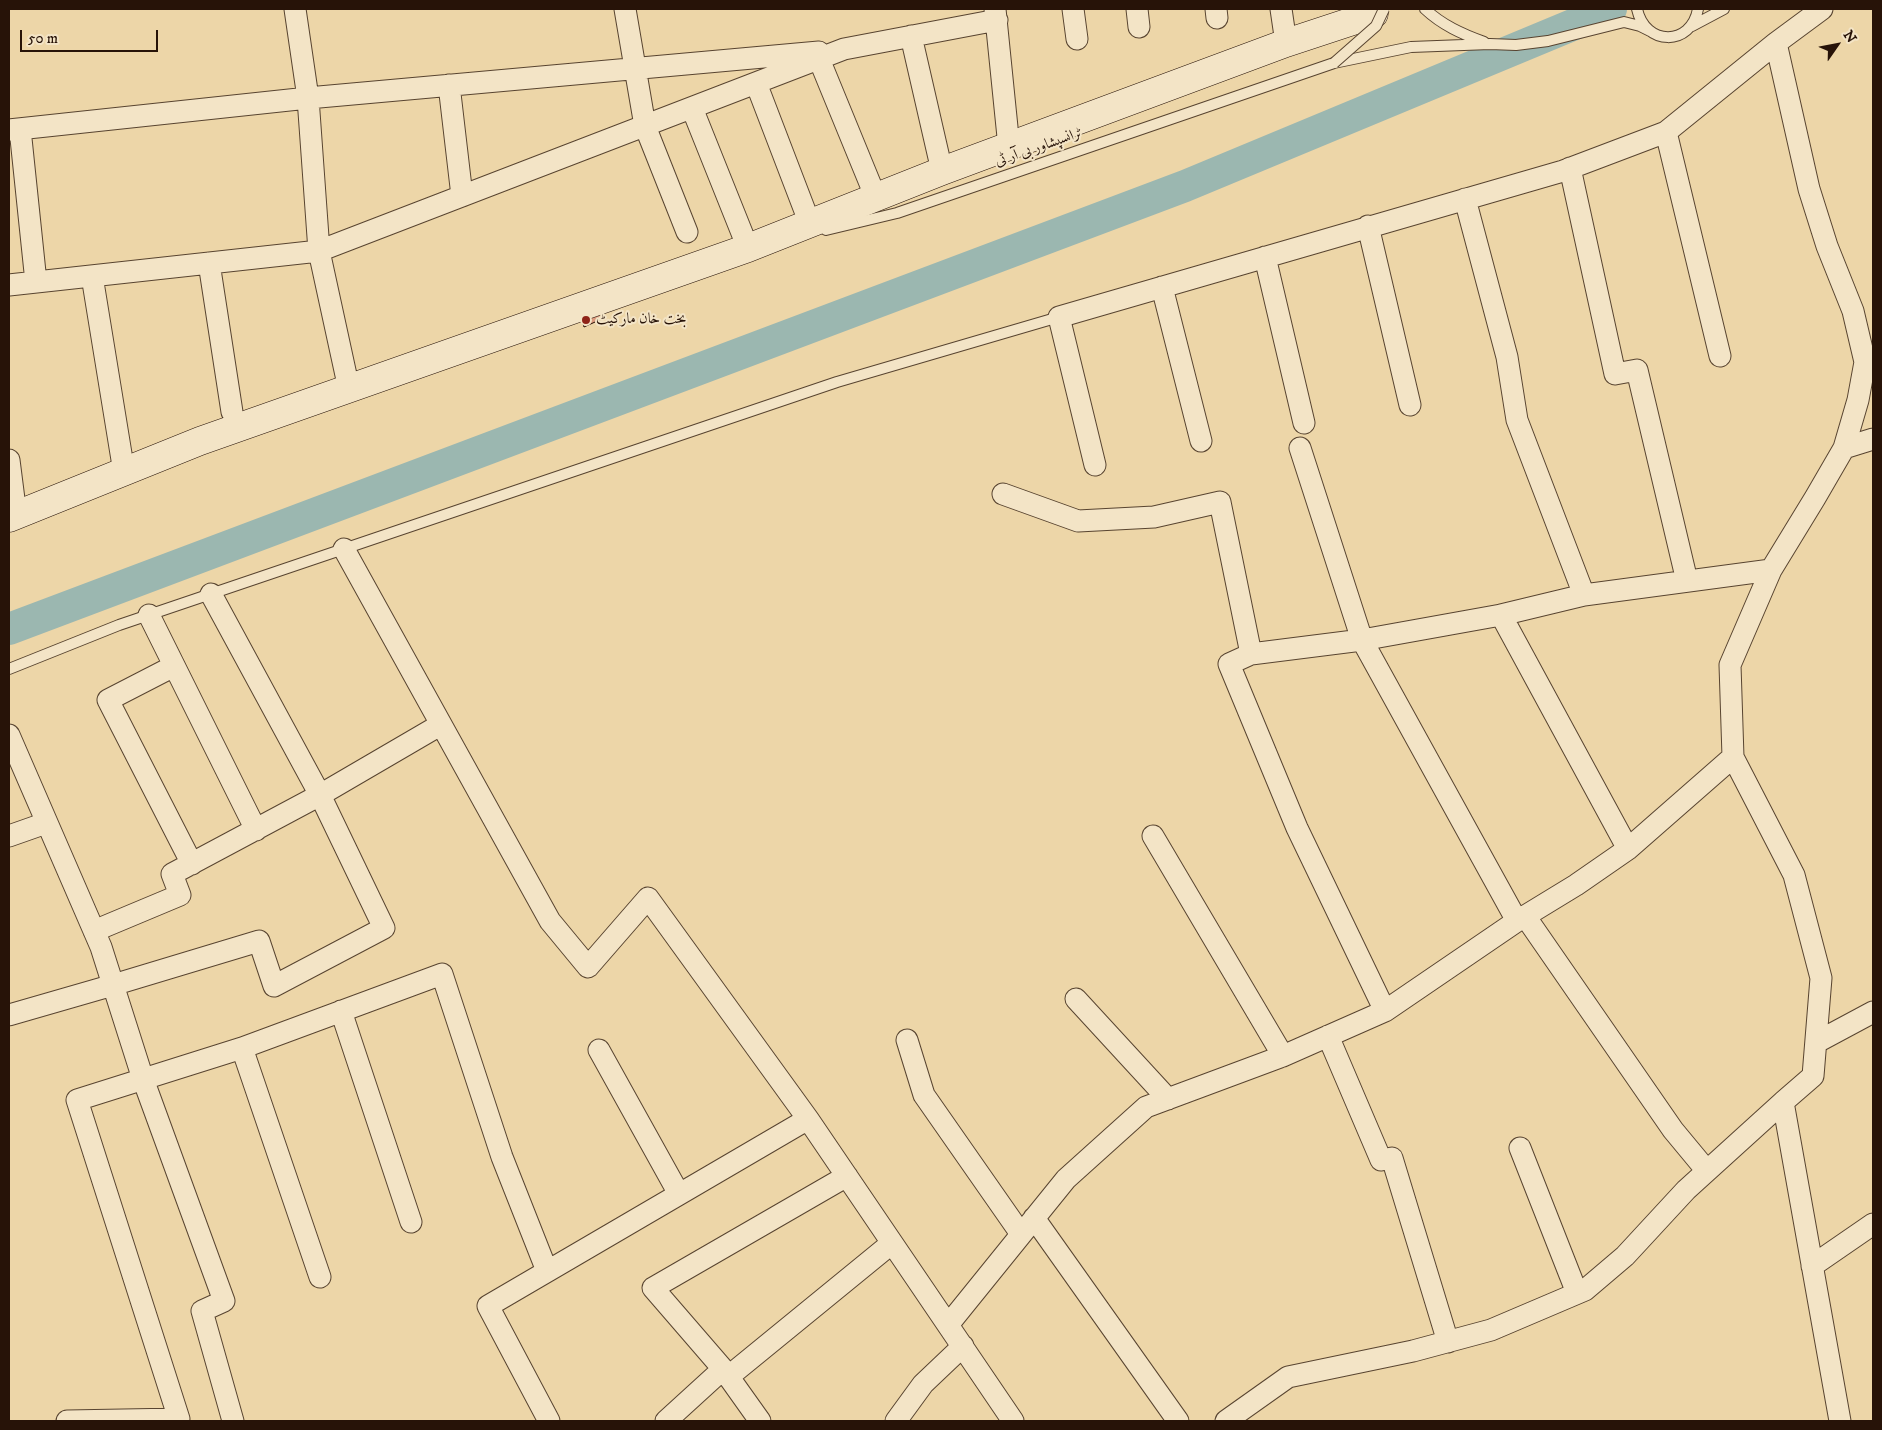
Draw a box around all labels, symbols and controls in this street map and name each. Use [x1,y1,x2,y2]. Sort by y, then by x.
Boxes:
scale bar [22,20,160,52]
north arrow [1812,20,1862,70]
text: N [1839,27,1860,47]
text: 50 m [28,29,58,48]
street label: ٹرانسپشاور بی آر ٹی [993,125,1085,171]
place label: بخت خان مارکیٹ [596,311,686,329]
marker: بخت خان مارکیٹ [580,314,592,326]

